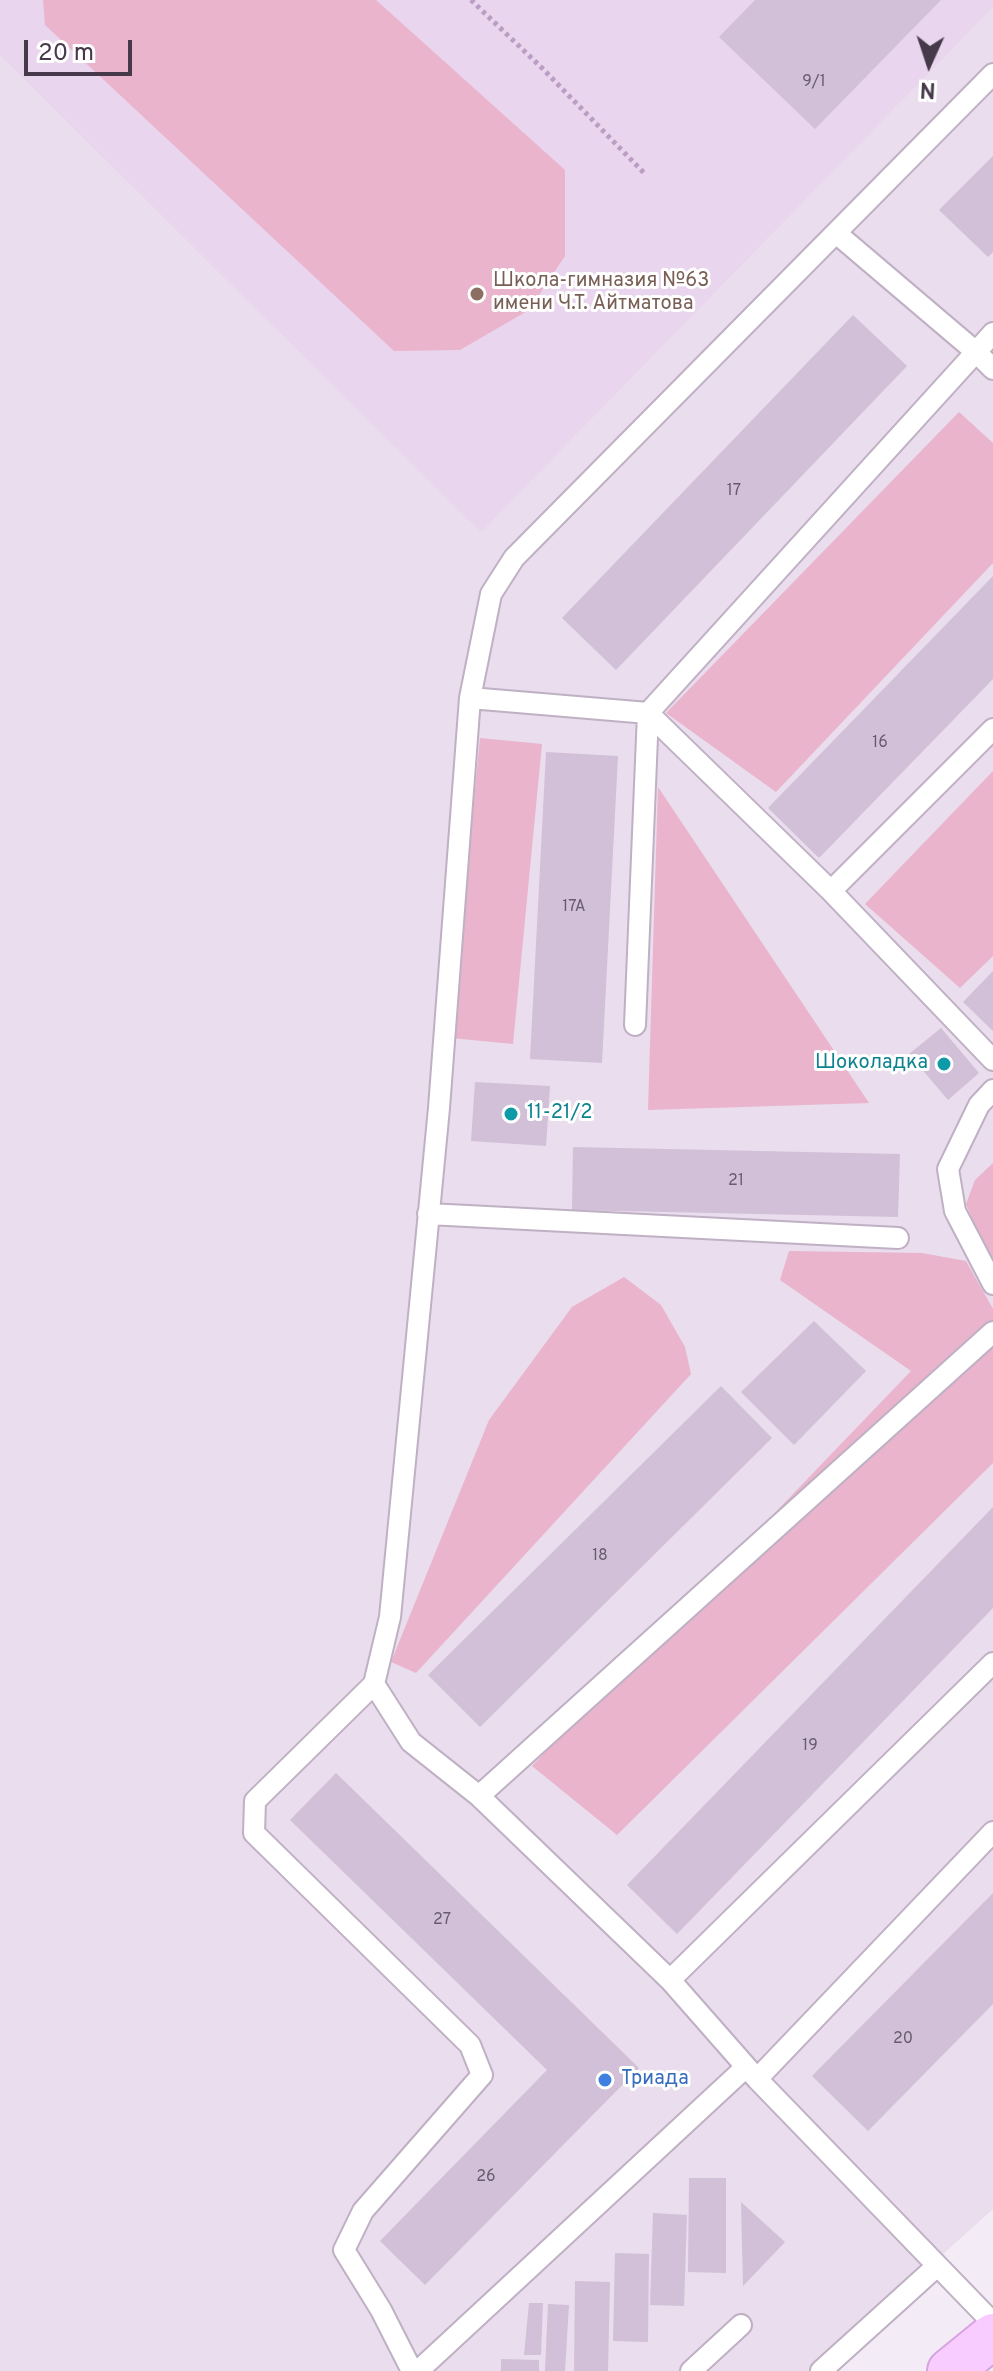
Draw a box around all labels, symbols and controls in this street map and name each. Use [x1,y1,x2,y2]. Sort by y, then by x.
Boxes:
scale bar [28,24,136,74]
north arrow [889,24,969,104]
text: 20 m [38,39,94,69]
house number: 9/1 [802,73,826,93]
text: N [919,75,936,102]
place label: Школа-гимназия №63 имени Ч.Т. Айтматова [493,270,709,317]
marker: Школа-гимназия №63 имени Ч.Т. Айтматова [468,285,486,303]
house number: 17 [727,482,741,502]
house number: 16 [872,734,888,754]
house number: 17А [562,898,586,918]
place label: Шоколадка [815,1052,928,1076]
marker: Шоколадка [935,1055,953,1073]
place label: 11-21/2 [527,1102,593,1126]
marker: 11-21/2 [502,1105,520,1123]
house number: 21 [728,1172,744,1192]
house number: 18 [592,1547,608,1567]
house number: 19 [802,1737,818,1757]
house number: 27 [433,1911,451,1931]
house number: 20 [893,2030,913,2050]
place label: Триада [621,2068,689,2092]
marker: Триада [596,2071,614,2089]
house number: 26 [476,2168,496,2188]

